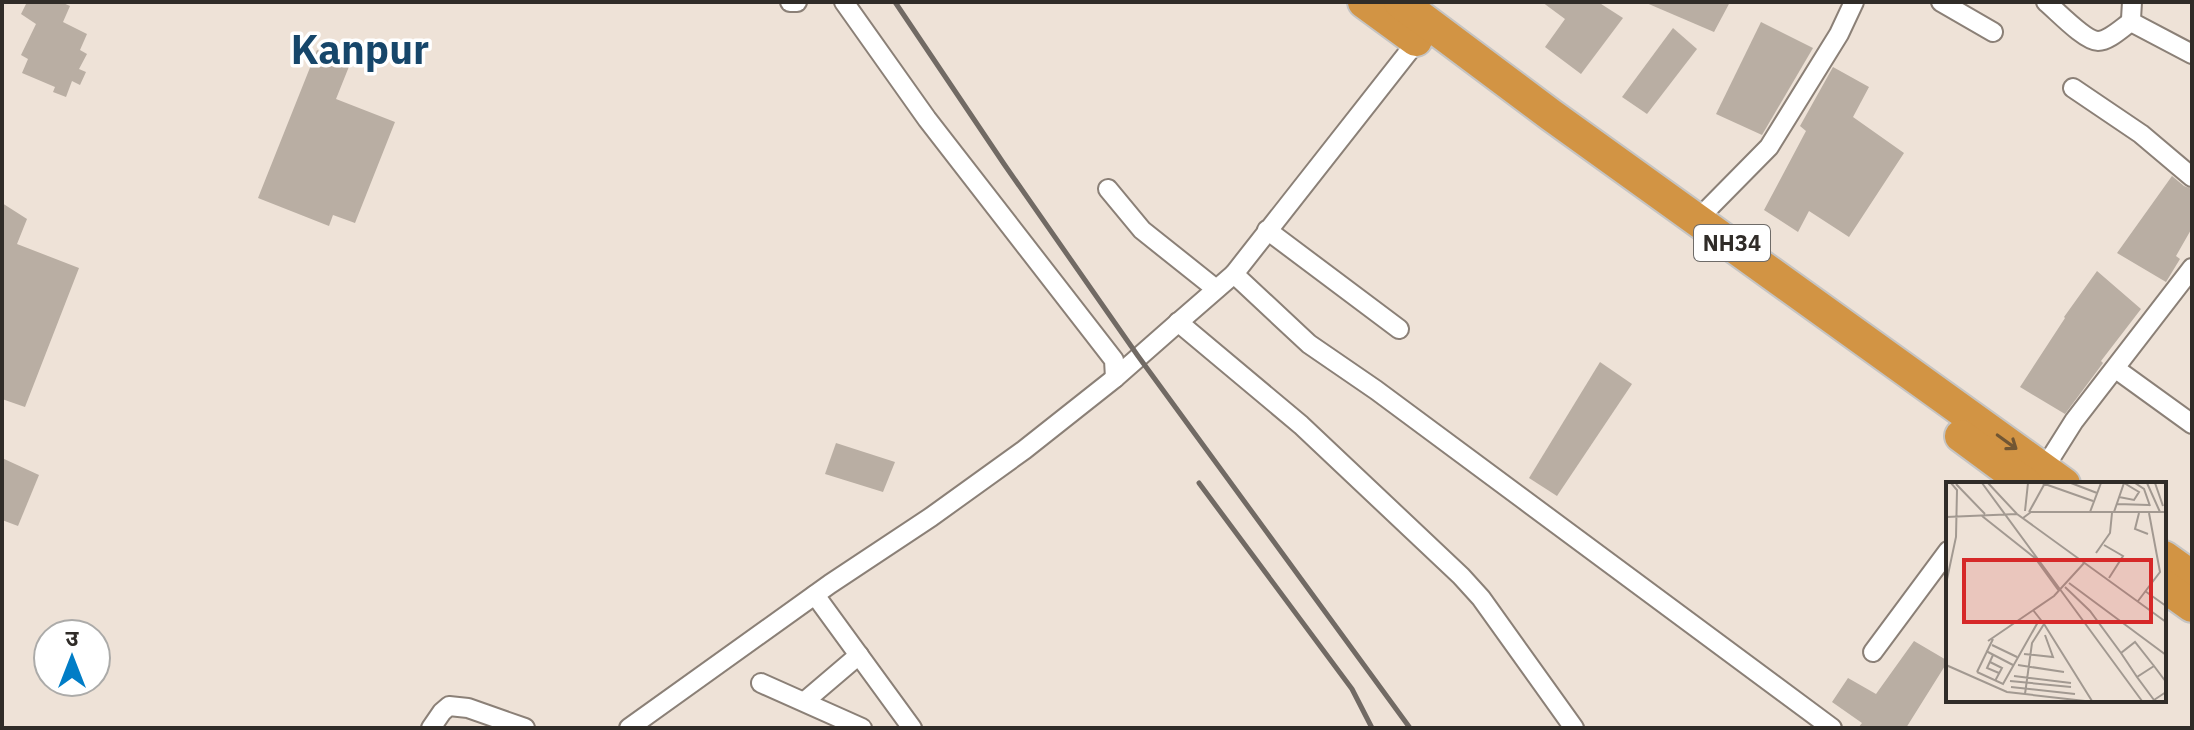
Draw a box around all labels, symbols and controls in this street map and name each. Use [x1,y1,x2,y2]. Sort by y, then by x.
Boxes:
district label: Kanpur [291,23,429,75]
road number: NH34 [1694,225,1770,261]
one-way arrow [1996,433,2017,450]
inset map [1946,482,2166,702]
north arrow [32,618,112,698]
text: उ [66,623,80,652]

